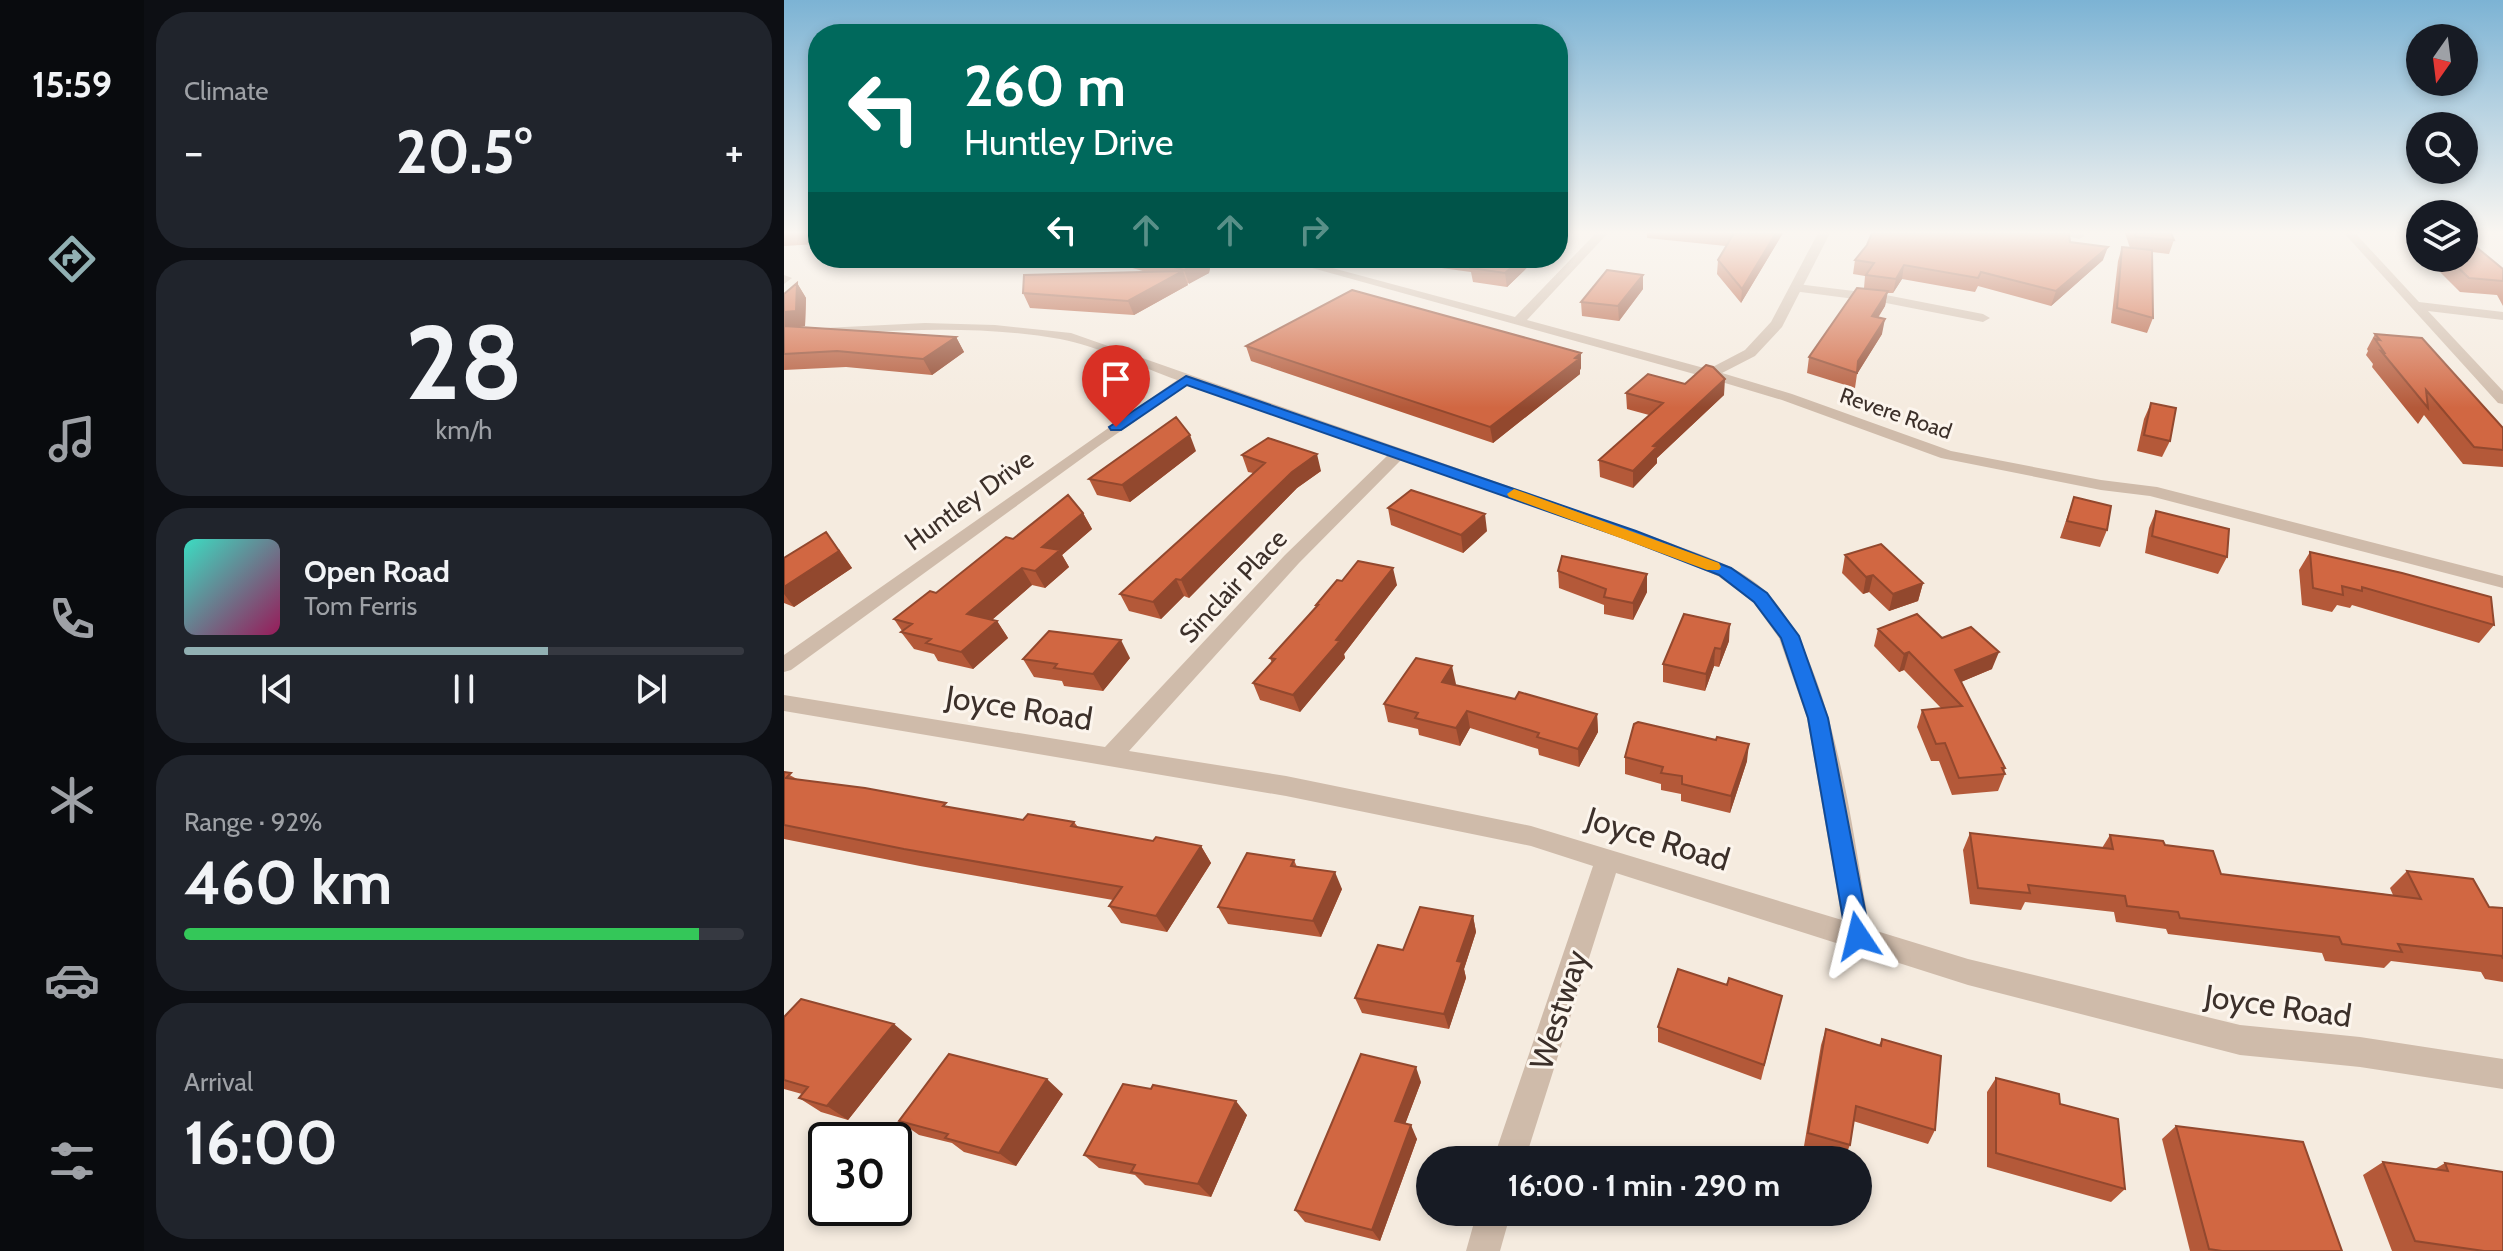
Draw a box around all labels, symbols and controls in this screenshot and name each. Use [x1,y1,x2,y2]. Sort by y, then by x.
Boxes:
north arrow [2406,24,2478,96]
map controls [2406,24,2478,272]
text: 260 m [964,52,1126,120]
icon: left [832,56,936,160]
text: 15:59 [32,62,112,106]
text: Climate [184,75,269,107]
button: search [2406,112,2478,184]
text: 20.5° [396,115,532,188]
text: Huntley Drive [964,120,1173,164]
text: − [184,125,203,178]
text: + [725,125,744,178]
button: layers [2406,200,2478,272]
icon: left [1040,208,1084,252]
icon: ahead [1124,208,1168,252]
icon: ahead [1208,208,1252,252]
icon: right [1292,208,1336,252]
icon: directions [44,231,100,287]
text: 28 [405,299,523,425]
pin [1082,345,1150,427]
icon: arrive [1094,357,1138,401]
street label: Revere Road [1836,382,1955,445]
icon: music [44,411,100,467]
text: km/h [436,414,492,446]
street label: Huntley Drive [898,443,1040,557]
street label: Sinclair Place [1172,523,1294,649]
text: Open Road [304,553,450,590]
text: Tom Ferris [304,590,417,622]
icon: phone [44,591,100,647]
icon: previous [255,667,299,711]
icon: pause [442,667,486,711]
icon: next [629,667,673,711]
street label: Joyce Road [942,677,1095,738]
icon: climate [44,772,100,828]
street label: Joyce Road [1581,798,1735,879]
text: Range · 92% [184,806,322,838]
text: 460 km [184,846,392,919]
position arrow [1816,894,1900,978]
street label: Westway [1521,945,1596,1075]
icon: car [44,952,100,1008]
street label: Joyce Road [2201,976,2354,1035]
text: Arrival [184,1066,253,1098]
text: 16:00 [184,1106,338,1179]
speed limit sign: 30 [808,1122,912,1226]
icon: filters [44,1133,100,1189]
text: 16:00 · 1 min · 290 m [1508,1167,1780,1204]

